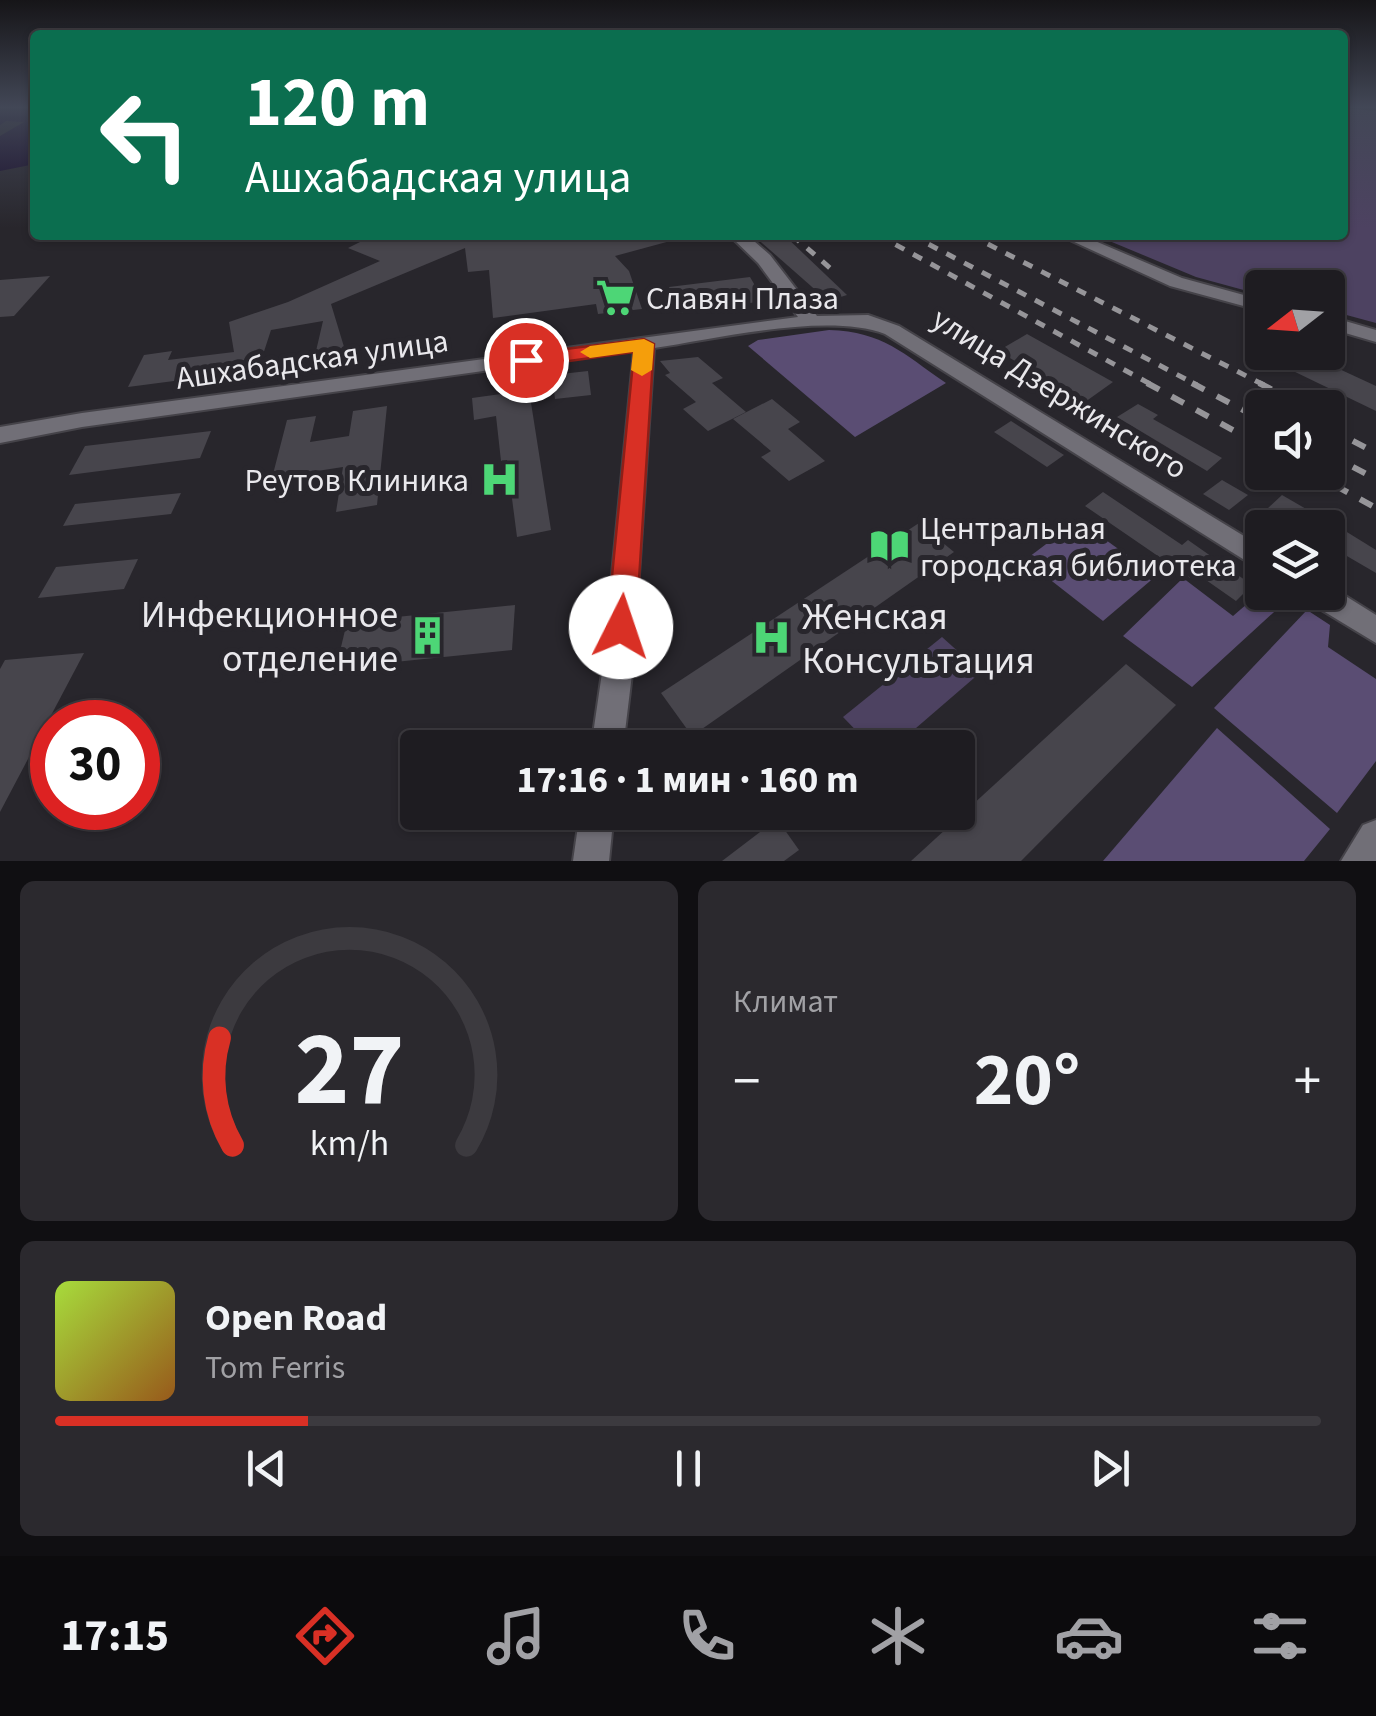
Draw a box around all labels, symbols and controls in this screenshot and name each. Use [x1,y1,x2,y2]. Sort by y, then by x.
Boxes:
text: 120 m [245,53,430,153]
icon: left [80,70,210,200]
text: Ашхабадская улица [245,146,631,210]
north arrow [1245,270,1345,370]
map controls [1245,270,1345,610]
place label: Славян Плаза [646,276,839,322]
supermarket icon: Славян Плаза [595,277,637,319]
street label: улица Дзержинского [923,297,1196,491]
street label: Ашхабадская улица [173,318,451,402]
pin [484,318,569,403]
icon: arrive [499,333,554,388]
button: sound [1245,390,1345,490]
place label: Реутов Клиника [244,458,469,504]
hospital icon: Реутов Клиника [478,459,520,501]
place label: Центральная городская библиотека [920,506,1237,589]
button: layers [1245,510,1345,610]
library icon: Центральная городская библиотека [869,525,911,567]
position arrow [569,575,673,679]
place label: Инфекционное отделение [141,588,398,686]
place label: Женская Консультация [802,590,1035,688]
building icon: Инфекционное отделение [407,615,449,657]
hospital icon: Женская Консультация [751,617,793,659]
speed limit sign: 30 [30,700,160,830]
text: 17:16 · 1 мин · 160 m [516,753,859,807]
text: Климат [733,979,838,1025]
text: 27 [294,997,404,1145]
text: 20° [974,1027,1080,1134]
text: − [733,1043,760,1121]
text: + [1294,1043,1321,1121]
text: km/h [309,1118,389,1169]
text: Open Road [205,1291,387,1345]
text: Tom Ferris [205,1345,345,1391]
icon: previous [239,1441,294,1496]
icon: pause [661,1441,716,1496]
icon: next [1083,1441,1138,1496]
icon: directions [290,1601,360,1671]
icon: music [481,1601,551,1671]
icon: phone [672,1601,742,1671]
icon: climate [863,1601,933,1671]
icon: car [1054,1601,1124,1671]
icon: filters [1245,1601,1315,1671]
text: 17:15 [61,1604,169,1668]

